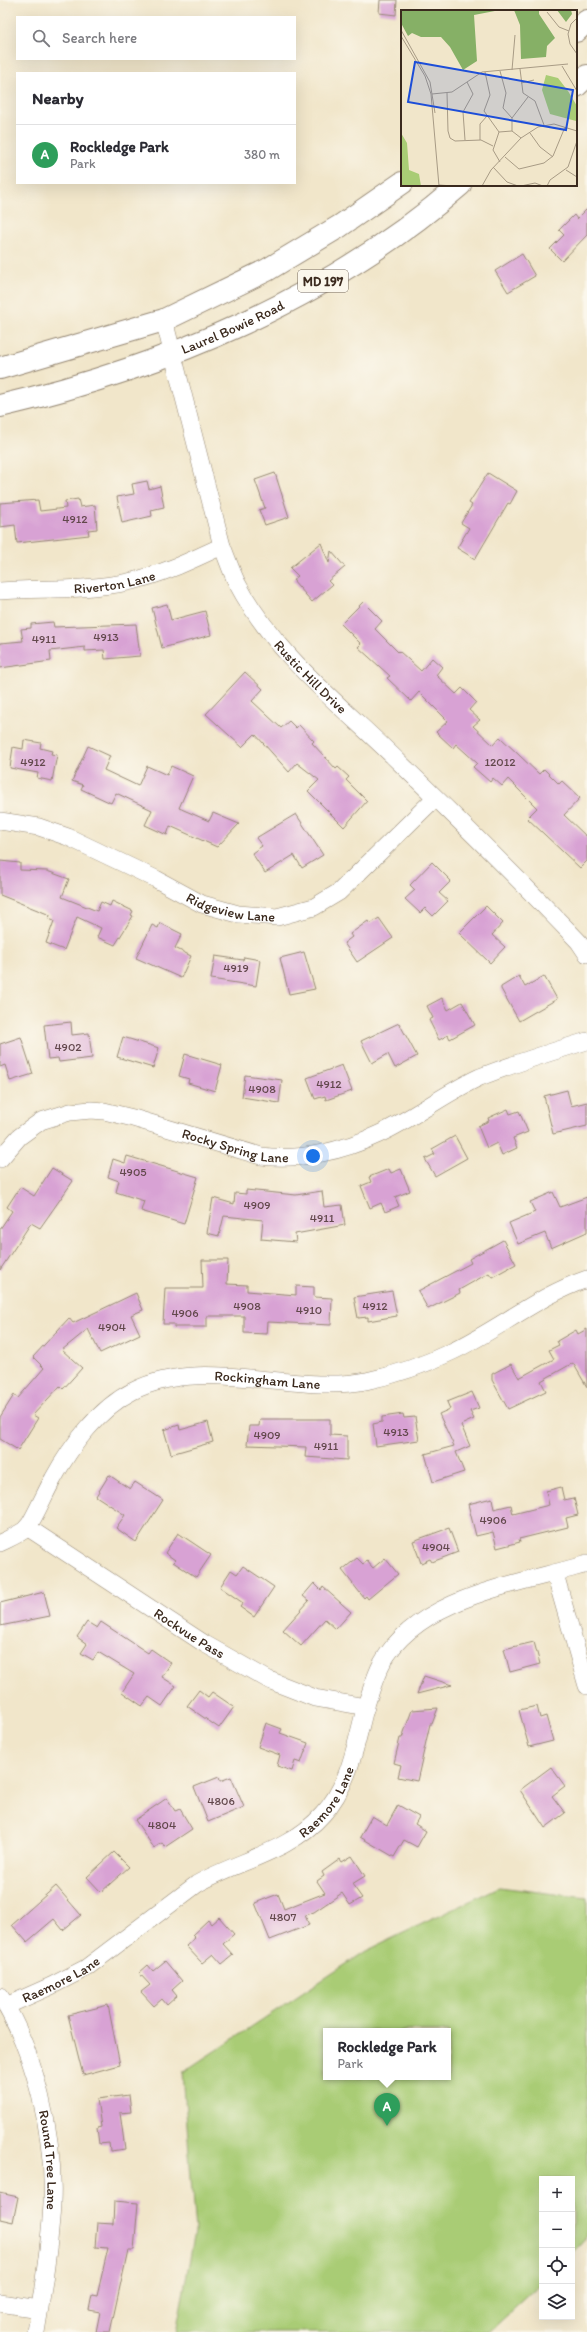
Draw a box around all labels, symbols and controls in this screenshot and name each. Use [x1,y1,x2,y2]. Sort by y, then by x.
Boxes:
inset map [401,10,577,186]
search box [16,16,296,60]
icon: search [30,27,52,49]
text: Search here [62,29,137,47]
text: Nearby [32,88,84,108]
text: Rockledge Park [70,138,169,156]
text: A [41,147,49,162]
text: 380 m [244,147,280,162]
text: Park [70,156,96,171]
road number: MD 197 [298,270,348,292]
street label: Laurel Bowie Road [179,296,287,358]
house number: 4912 [62,512,88,526]
street label: Riverton Lane [73,566,158,597]
house number: 4913 [93,630,119,644]
house number: 4911 [32,632,57,646]
street label: Rustic Hill Drive [271,636,351,717]
house number: 4912 [20,755,46,769]
house number: 12012 [484,755,516,769]
street label: Ridgeview Lane [183,889,276,925]
house number: 4919 [223,961,249,975]
house number: 4902 [54,1040,82,1054]
house number: 4912 [316,1077,342,1091]
house number: 4908 [248,1082,276,1096]
street label: Rocky Spring Lane [180,1125,289,1166]
your location [303,1146,323,1166]
house number: 4905 [119,1165,147,1179]
house number: 4909 [243,1198,271,1212]
house number: 4911 [310,1211,335,1225]
house number: 4908 [233,1299,261,1313]
house number: 4912 [362,1299,388,1313]
house number: 4910 [296,1303,322,1317]
house number: 4906 [171,1306,199,1320]
house number: 4904 [98,1320,126,1334]
street label: Rockingham Lane [214,1367,321,1392]
house number: 4913 [383,1425,409,1439]
house number: 4909 [253,1428,281,1442]
house number: 4911 [314,1439,339,1453]
house number: 4906 [479,1513,507,1527]
house number: 4904 [422,1540,450,1554]
street label: Rockvue Pass [151,1604,228,1662]
street label: Raemore Lane [295,1764,358,1841]
house number: 4806 [207,1794,235,1808]
house number: 4804 [148,1818,176,1832]
house number: 4807 [269,1910,297,1924]
street label: Raemore Lane [19,1952,103,2006]
popup [323,2028,451,2080]
text: Rockledge Park [338,2038,436,2056]
text: Park [338,2056,363,2071]
pin: A [374,2093,400,2126]
street label: Round Tree Lane [35,2108,61,2211]
map controls [539,2176,575,2320]
button: + [539,2176,575,2212]
button: − [539,2212,575,2248]
button: locate [539,2248,575,2284]
button: layers [539,2284,575,2320]

